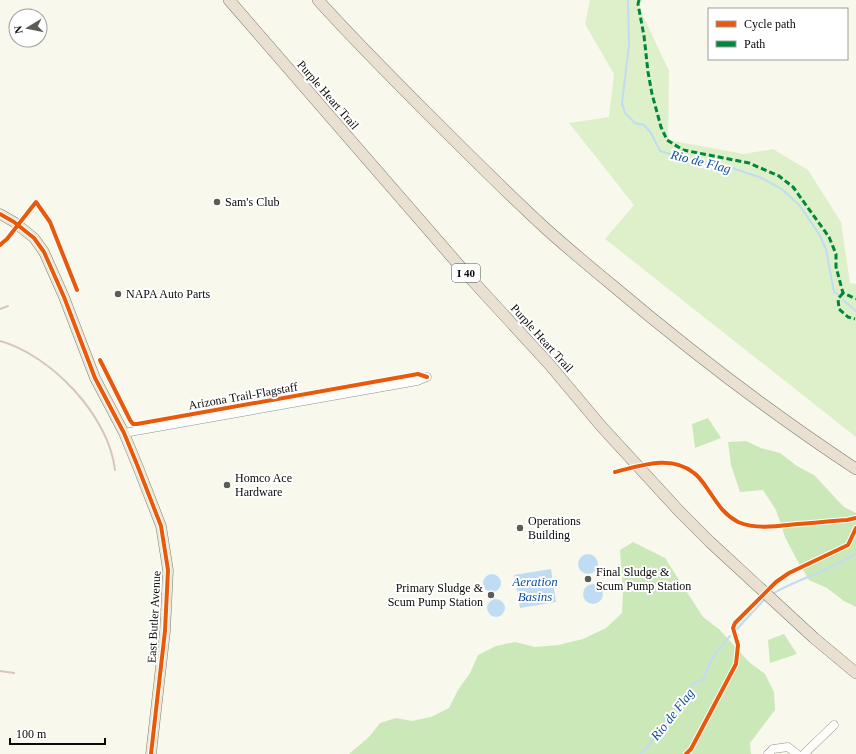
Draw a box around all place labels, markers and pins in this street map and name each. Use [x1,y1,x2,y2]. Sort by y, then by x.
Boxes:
place label: Sam's Club [225,195,280,209]
marker: Sam's Club [212,197,222,207]
place label: NAPA Auto Parts [126,287,211,301]
marker: NAPA Auto Parts [113,289,123,299]
place label: Homco Ace Hardware [235,471,292,499]
marker: Homco Ace Hardware [222,480,232,490]
place label: Operations Building [528,514,581,542]
marker: Operations Building [515,523,525,533]
place label: Final Sludge & Scum Pump Station [596,565,691,593]
marker: Final Sludge & Scum Pump Station [583,574,593,584]
place label: Primary Sludge & Scum Pump Station [388,581,484,609]
marker: Primary Sludge & Scum Pump Station [486,590,496,600]

